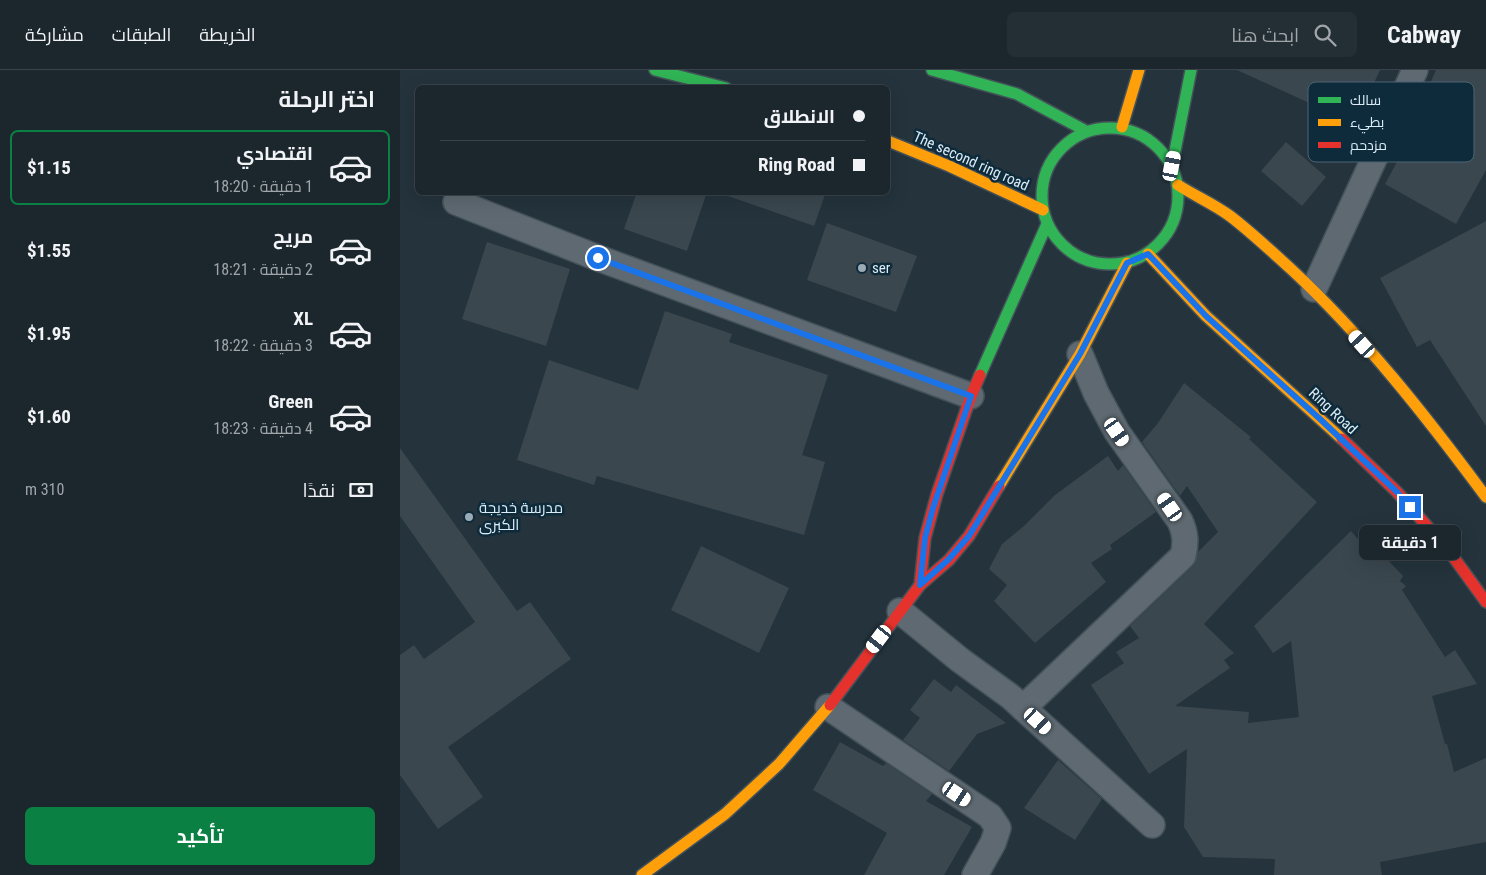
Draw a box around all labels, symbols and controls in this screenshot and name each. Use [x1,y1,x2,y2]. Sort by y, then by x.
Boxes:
search box [1007,12,1357,57]
icon: search [1311,21,1339,49]
text: Cabway [1387,21,1461,49]
text: مشاركة [25,24,84,45]
text: الطبقات [112,24,171,45]
text: الخريطة [199,24,256,45]
text: ابحث هنا [1231,24,1299,47]
legend [1308,82,1474,162]
text: اختر الرحلة [278,87,375,112]
text: سالك [1350,92,1381,108]
text: الانطلاق [764,105,835,128]
text: بطيء [1350,114,1384,134]
street label: The second ring road [910,127,1032,195]
text: مزدحم [1350,137,1387,155]
text: اقتصادي [237,142,313,165]
icon: car [328,145,373,190]
car [1161,150,1182,182]
text: Ring Road [758,153,835,176]
text: $1.15 [27,156,71,179]
text: 1 دقيقة · 18:20 [213,177,313,196]
text: مريح [273,225,313,248]
icon: car [328,228,373,273]
text: $1.55 [27,239,71,262]
route start [587,247,609,269]
place label: ser [872,259,891,277]
text: 2 دقيقة · 18:21 [213,260,313,279]
marker: ser [856,262,868,274]
text: XL [293,307,313,330]
icon: car [328,311,373,356]
text: $1.95 [27,322,71,345]
car [1346,328,1377,360]
text: 3 دقيقة · 18:22 [213,336,313,355]
street label: Ring Road [1305,384,1361,438]
text: Green [268,390,313,413]
icon: car [328,394,373,439]
text: $1.60 [27,405,71,428]
car [1102,415,1131,449]
text: 4 دقيقة · 18:23 [213,419,313,438]
icon: cash [347,476,375,504]
text: نقدًا [303,479,335,502]
text: 310 m [25,480,64,499]
car [1155,490,1184,524]
route end [1399,496,1421,518]
place label: مدرسة خديجة الكبرى [479,499,563,535]
marker: مدرسة خديجة الكبرى [463,511,475,523]
callout: 1 دقيقة [1359,524,1461,560]
text: 1 دقيقة [1381,533,1439,552]
car [863,623,894,655]
car [1021,705,1054,737]
car [940,779,973,809]
button: تأكيد [25,807,375,865]

